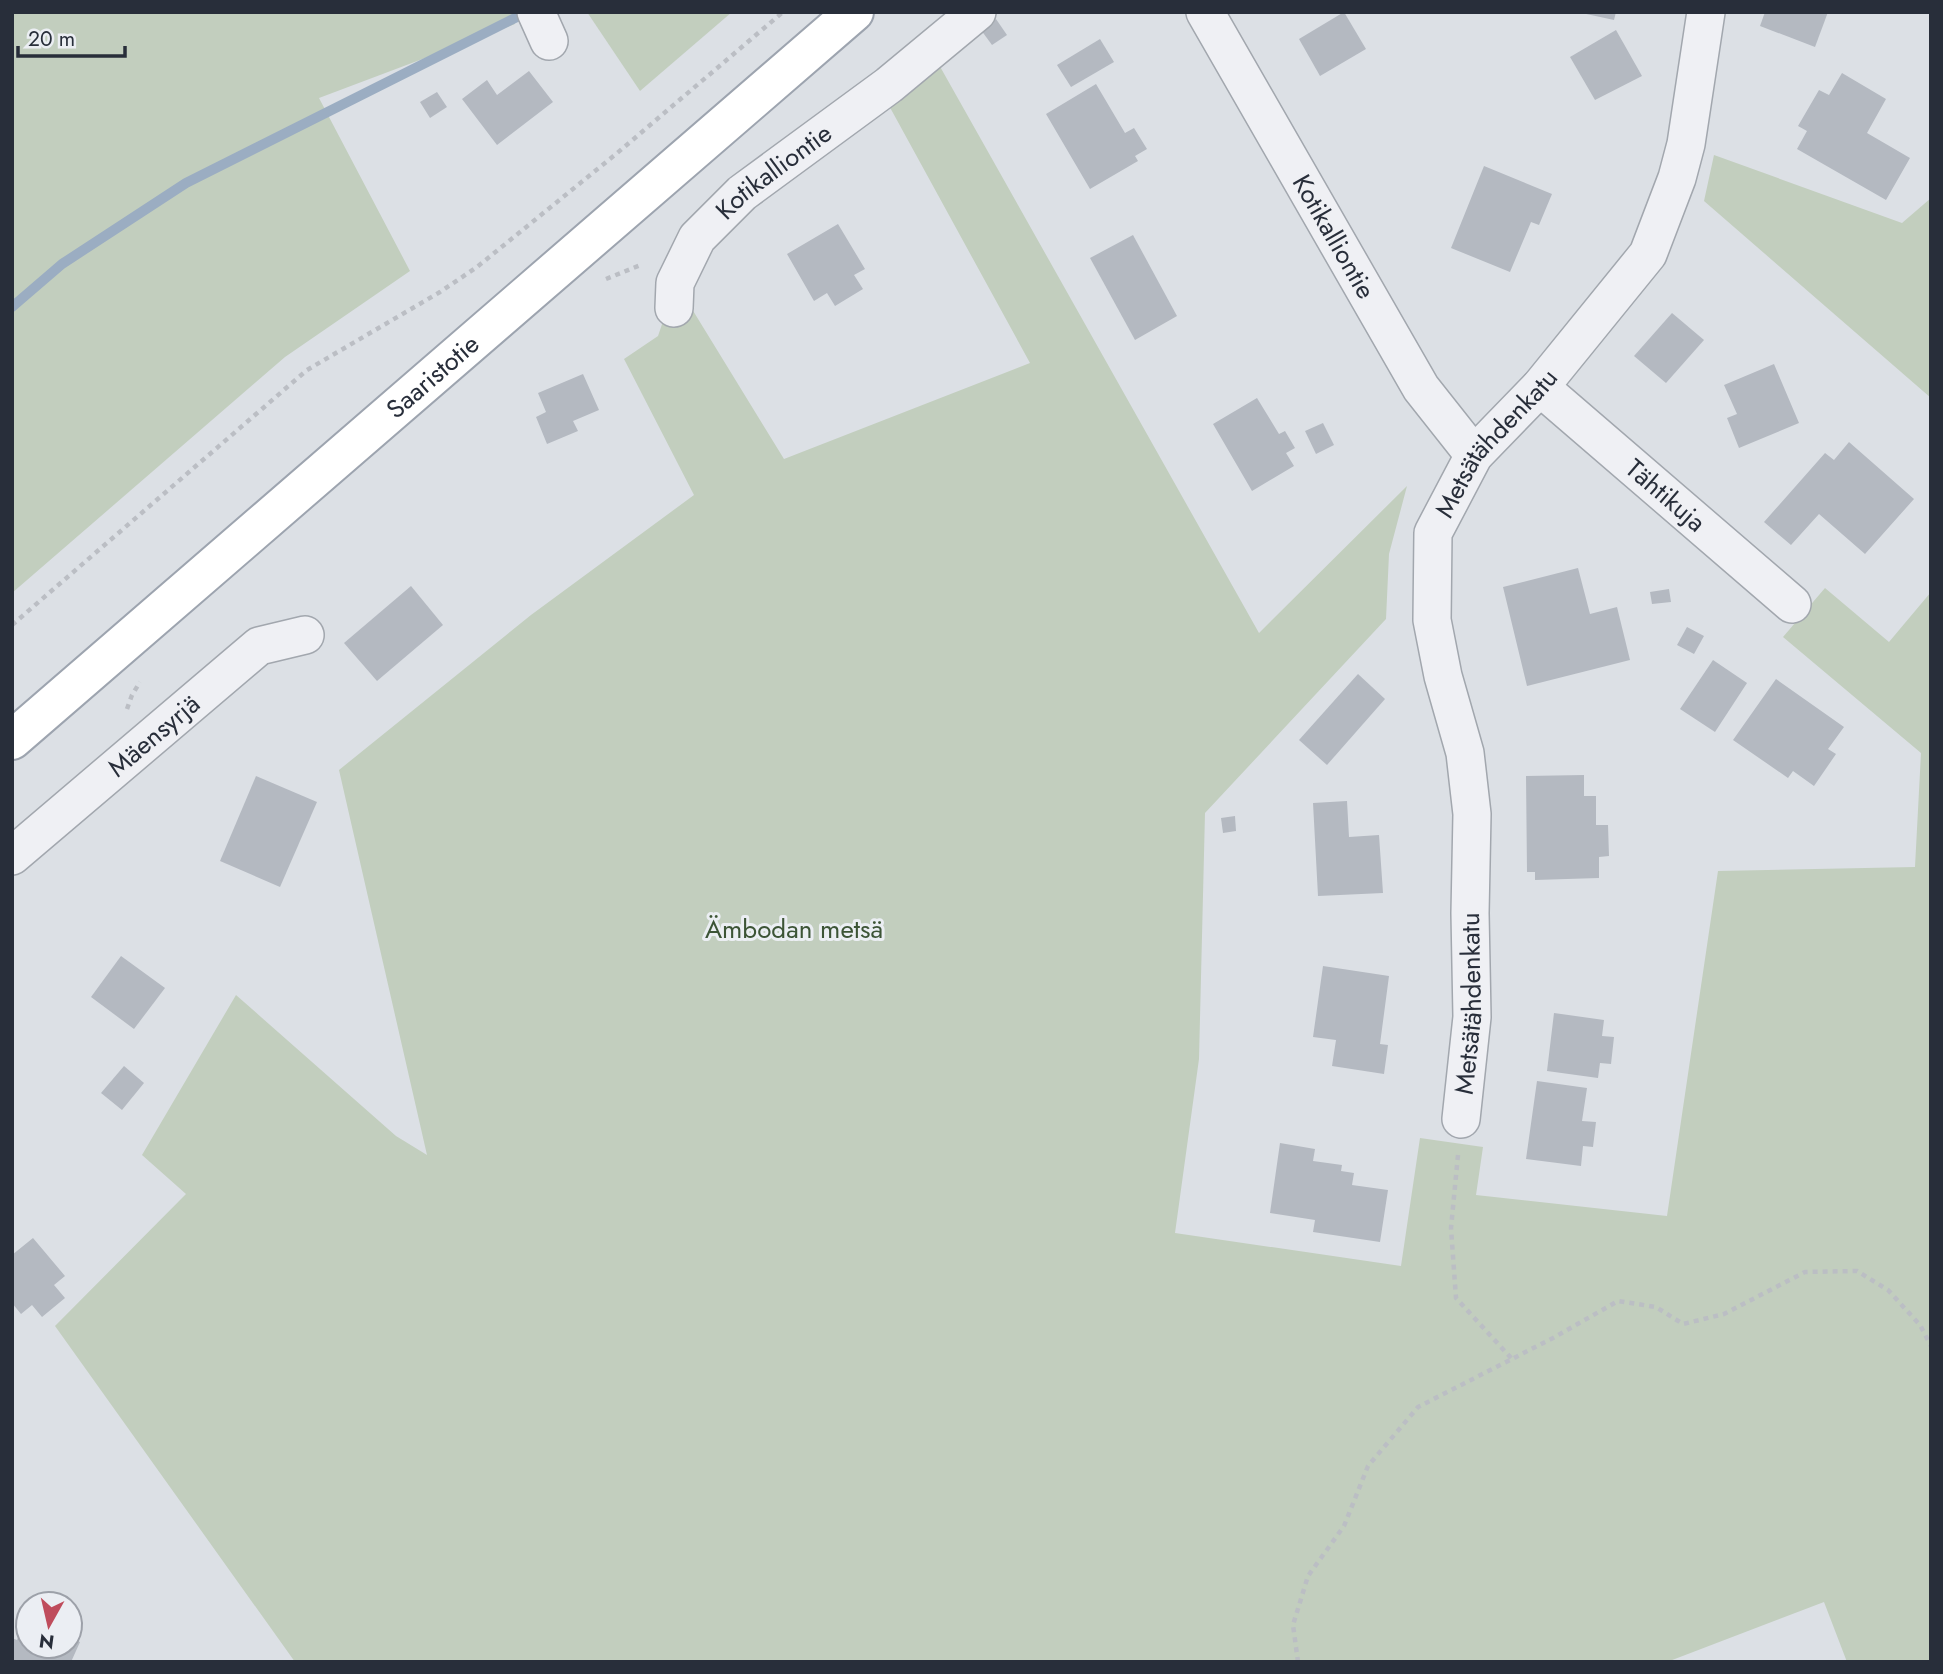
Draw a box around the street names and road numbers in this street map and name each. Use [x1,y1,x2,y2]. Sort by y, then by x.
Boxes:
street label: Kotikalliontie [707,114,840,228]
street label: Kotikalliontie [1283,167,1385,306]
street label: Saaristotie [378,325,487,427]
street label: Metsätähdenkatu [1425,360,1567,524]
street label: Tähtikuja [1617,450,1714,541]
street label: Mäensyrjä [99,685,208,786]
street label: Metsätähdenkatu [1445,912,1491,1096]

